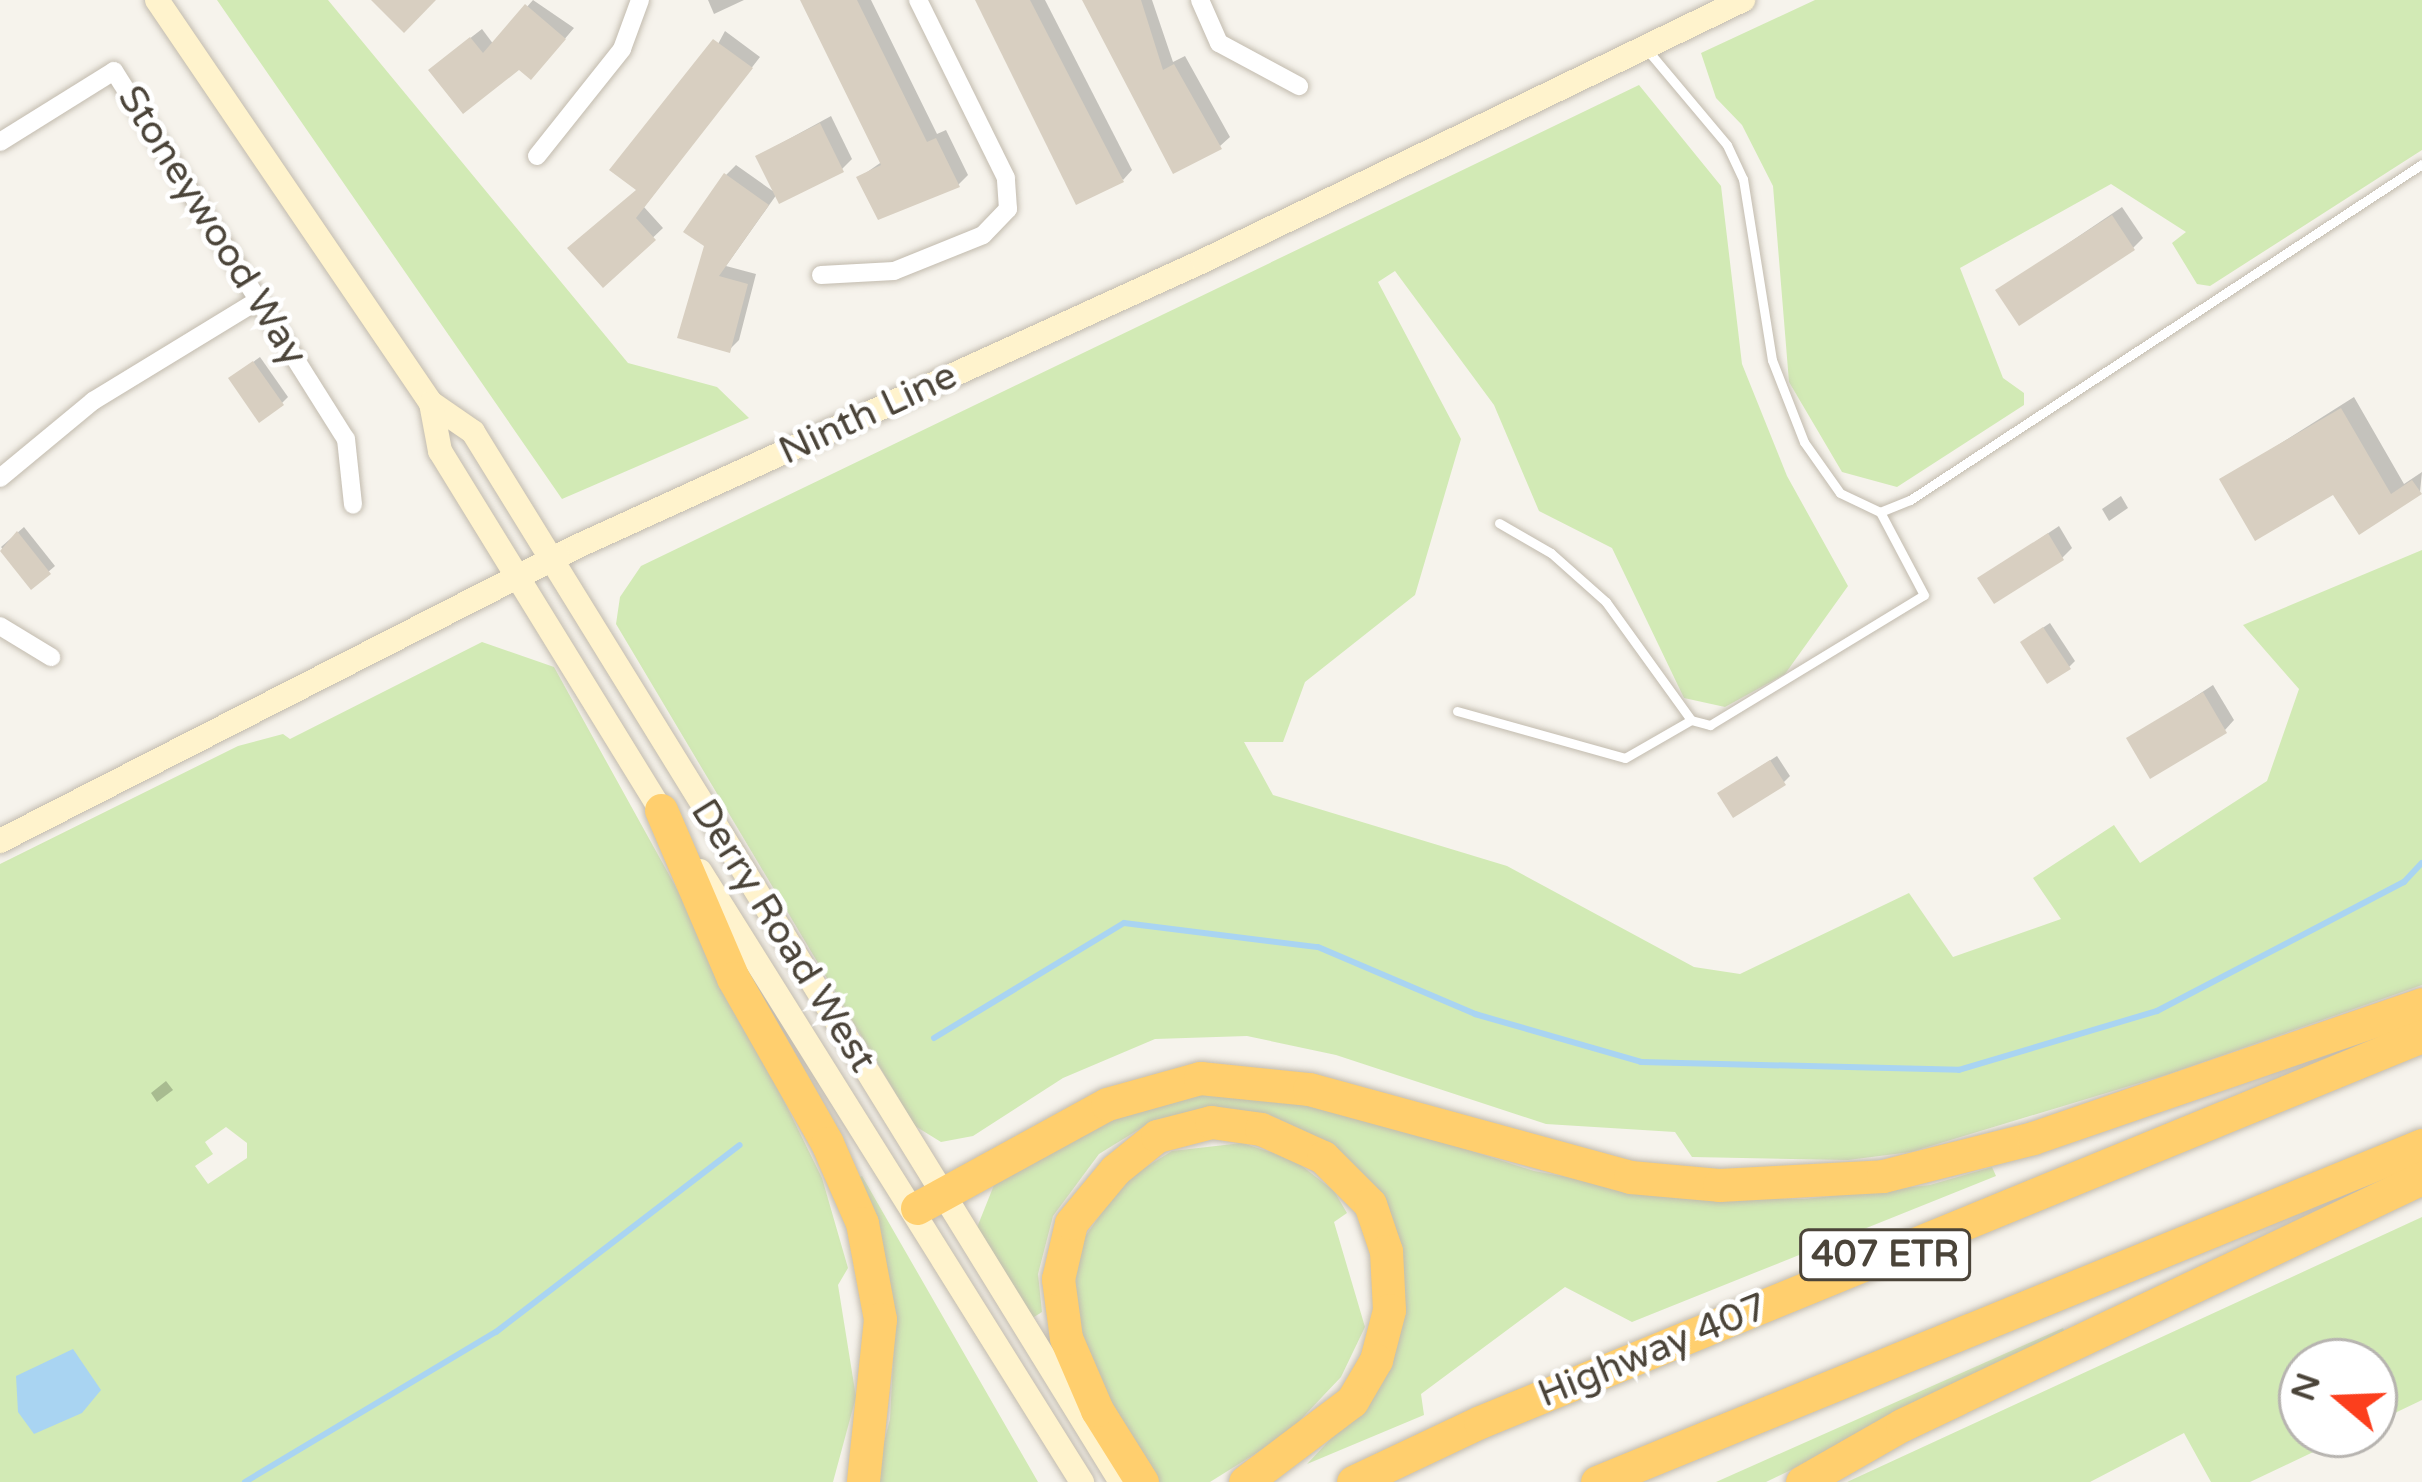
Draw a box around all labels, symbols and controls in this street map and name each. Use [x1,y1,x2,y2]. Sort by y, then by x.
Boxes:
street label: Stoneywood Way [107,77,317,375]
street label: Ninth Line [772,352,964,476]
street label: Derry Road West [680,791,886,1081]
road number: 407 ETR [1798,1225,1972,1285]
street label: Highway 407 [1531,1284,1775,1418]
north arrow [2278,1338,2398,1458]
text: N [2284,1368,2329,1406]

